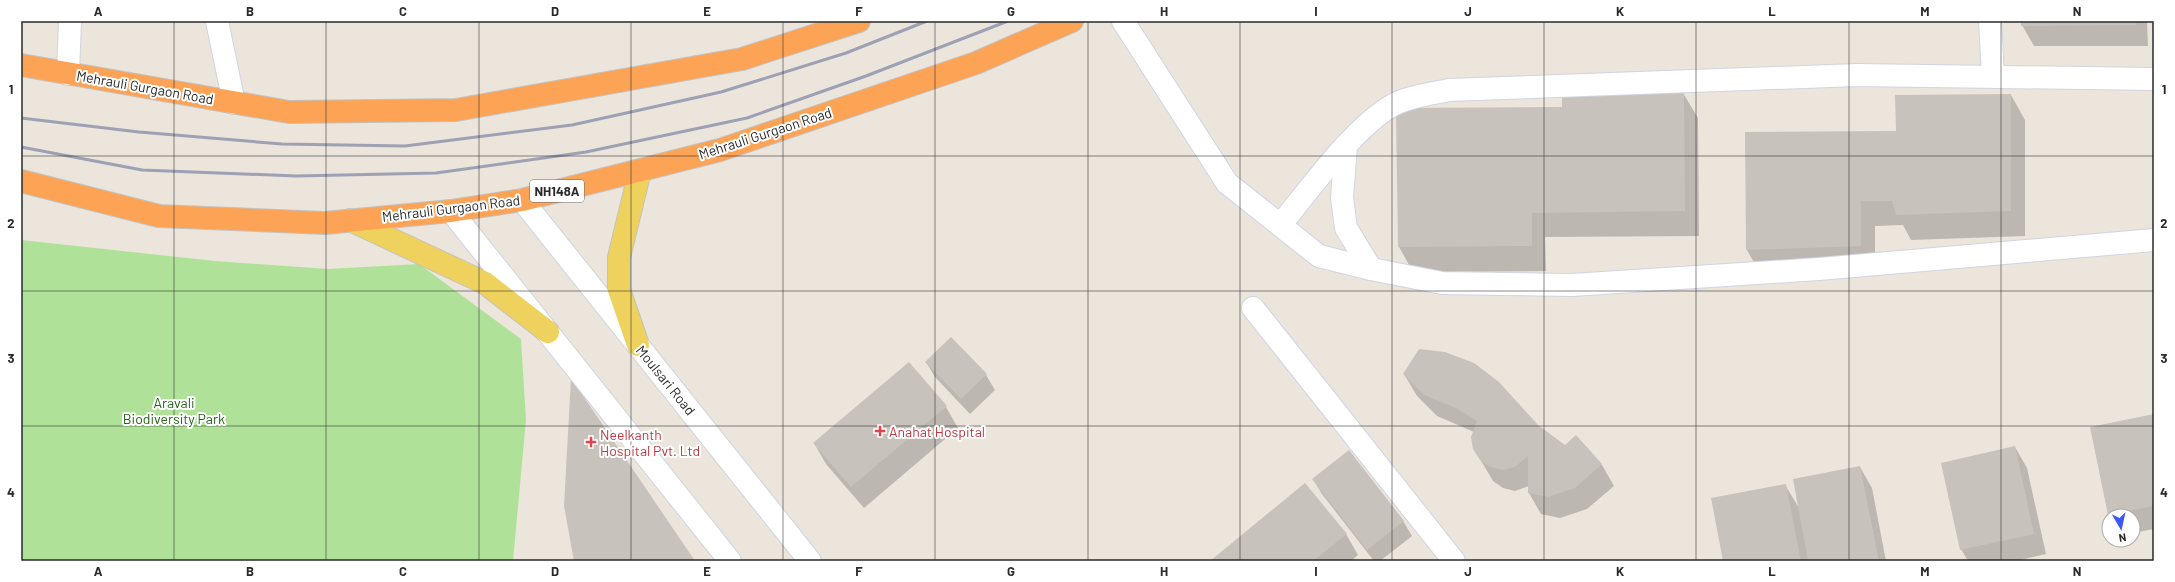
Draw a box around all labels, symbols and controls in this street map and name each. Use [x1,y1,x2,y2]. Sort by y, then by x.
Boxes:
text: A [94,3,103,19]
text: B [246,3,254,19]
text: C [399,3,407,19]
text: D [551,3,559,19]
text: E [703,3,711,19]
text: F [855,3,863,19]
text: G [1007,3,1015,19]
text: H [1160,3,1168,19]
text: I [1314,3,1318,19]
text: J [1464,3,1472,19]
text: K [1616,3,1624,19]
text: L [1768,3,1776,19]
text: M [1920,3,1930,19]
text: N [2073,3,2081,19]
street label: Mehrauli Gurgaon Road [75,67,215,107]
text: 1 [9,81,13,97]
text: 1 [2162,81,2166,97]
street label: Mehrauli Gurgaon Road [696,103,834,163]
road number: NH148A [530,180,584,202]
street label: Mehrauli Gurgaon Road [381,191,521,225]
text: 2 [7,215,15,231]
text: 2 [2160,215,2168,231]
street label: Moulsari Road [633,342,699,418]
text: 3 [7,350,15,366]
text: 3 [2160,350,2168,366]
park label: Aravali Biodiversity Park [123,394,225,427]
place label: Anahat Hospital [889,423,985,440]
marker: Anahat Hospital [874,425,886,437]
place label: Neelkanth Hospital Pvt. Ltd [600,426,700,459]
marker: Neelkanth Hospital Pvt. Ltd [585,436,597,448]
text: 4 [7,484,15,500]
text: 4 [2160,484,2168,500]
north arrow [2101,508,2141,548]
text: N [2118,531,2127,545]
text: A [94,563,103,579]
text: B [246,563,254,579]
text: C [399,563,407,579]
text: D [551,563,559,579]
text: E [703,563,711,579]
text: F [855,563,863,579]
text: G [1007,563,1015,579]
text: H [1160,563,1168,579]
text: I [1314,563,1318,579]
text: J [1464,563,1472,579]
text: K [1616,563,1624,579]
text: L [1768,563,1776,579]
text: M [1920,563,1930,579]
text: N [2073,563,2081,579]

